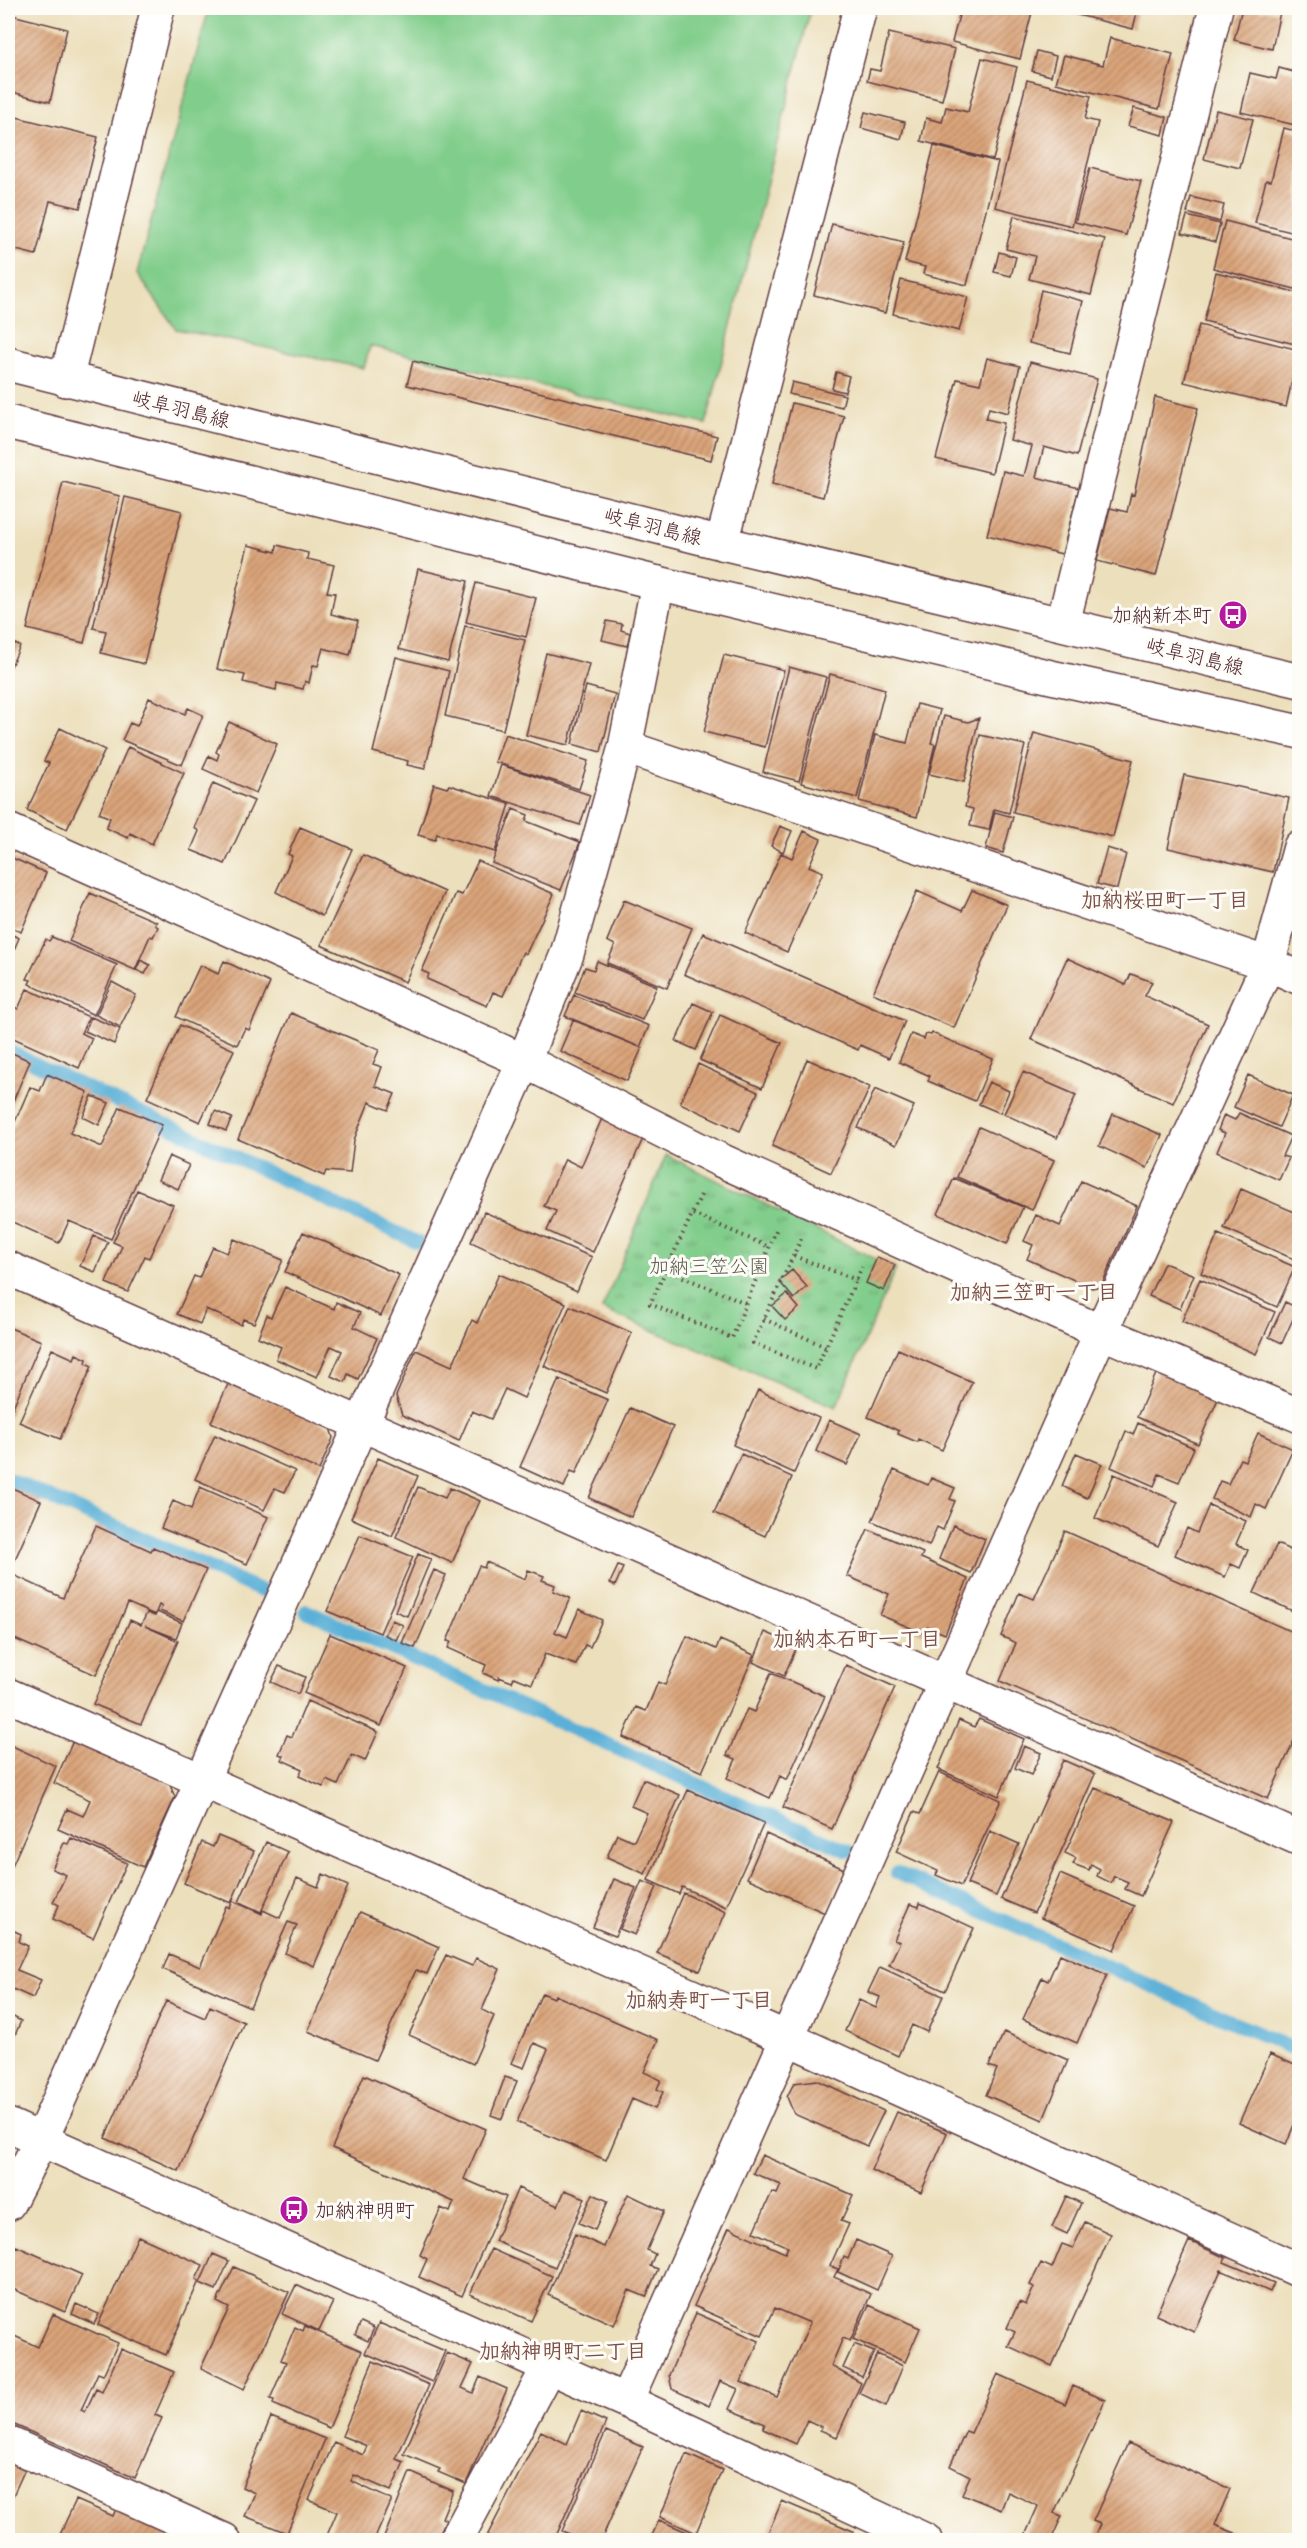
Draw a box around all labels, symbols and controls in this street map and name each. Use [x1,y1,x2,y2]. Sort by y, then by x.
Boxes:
street label: 岐阜羽島線 [128,386,232,438]
street label: 岐阜羽島線 [600,503,704,555]
bus stop icon: 加納新本町 [1217,599,1249,631]
place label: 加納新本町 [1112,604,1212,632]
street label: 岐阜羽島線 [1142,633,1246,685]
district label: 加納桜田町一丁目 [1081,888,1249,918]
park label: 加納三笠公園 [649,1255,769,1283]
district label: 加納三笠町一丁目 [950,1280,1118,1310]
district label: 加納本石町一丁目 [773,1627,941,1657]
district label: 加納寿町一丁目 [626,1988,773,2018]
bus stop icon: 加納神明町 [278,2194,310,2226]
place label: 加納神明町 [315,2199,415,2227]
district label: 加納神明町二丁目 [479,2339,647,2369]

